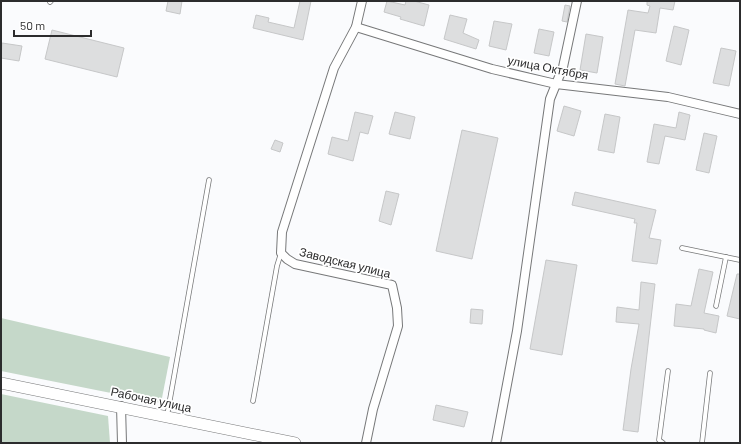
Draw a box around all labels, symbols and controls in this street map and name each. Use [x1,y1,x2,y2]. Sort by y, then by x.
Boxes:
scale bar [14,12,91,38]
text: 50 m [20,18,45,32]
street label: улица Октября [506,52,590,83]
street label: Заводская улица [298,244,393,281]
street label: Рабочая улица [109,384,193,415]

